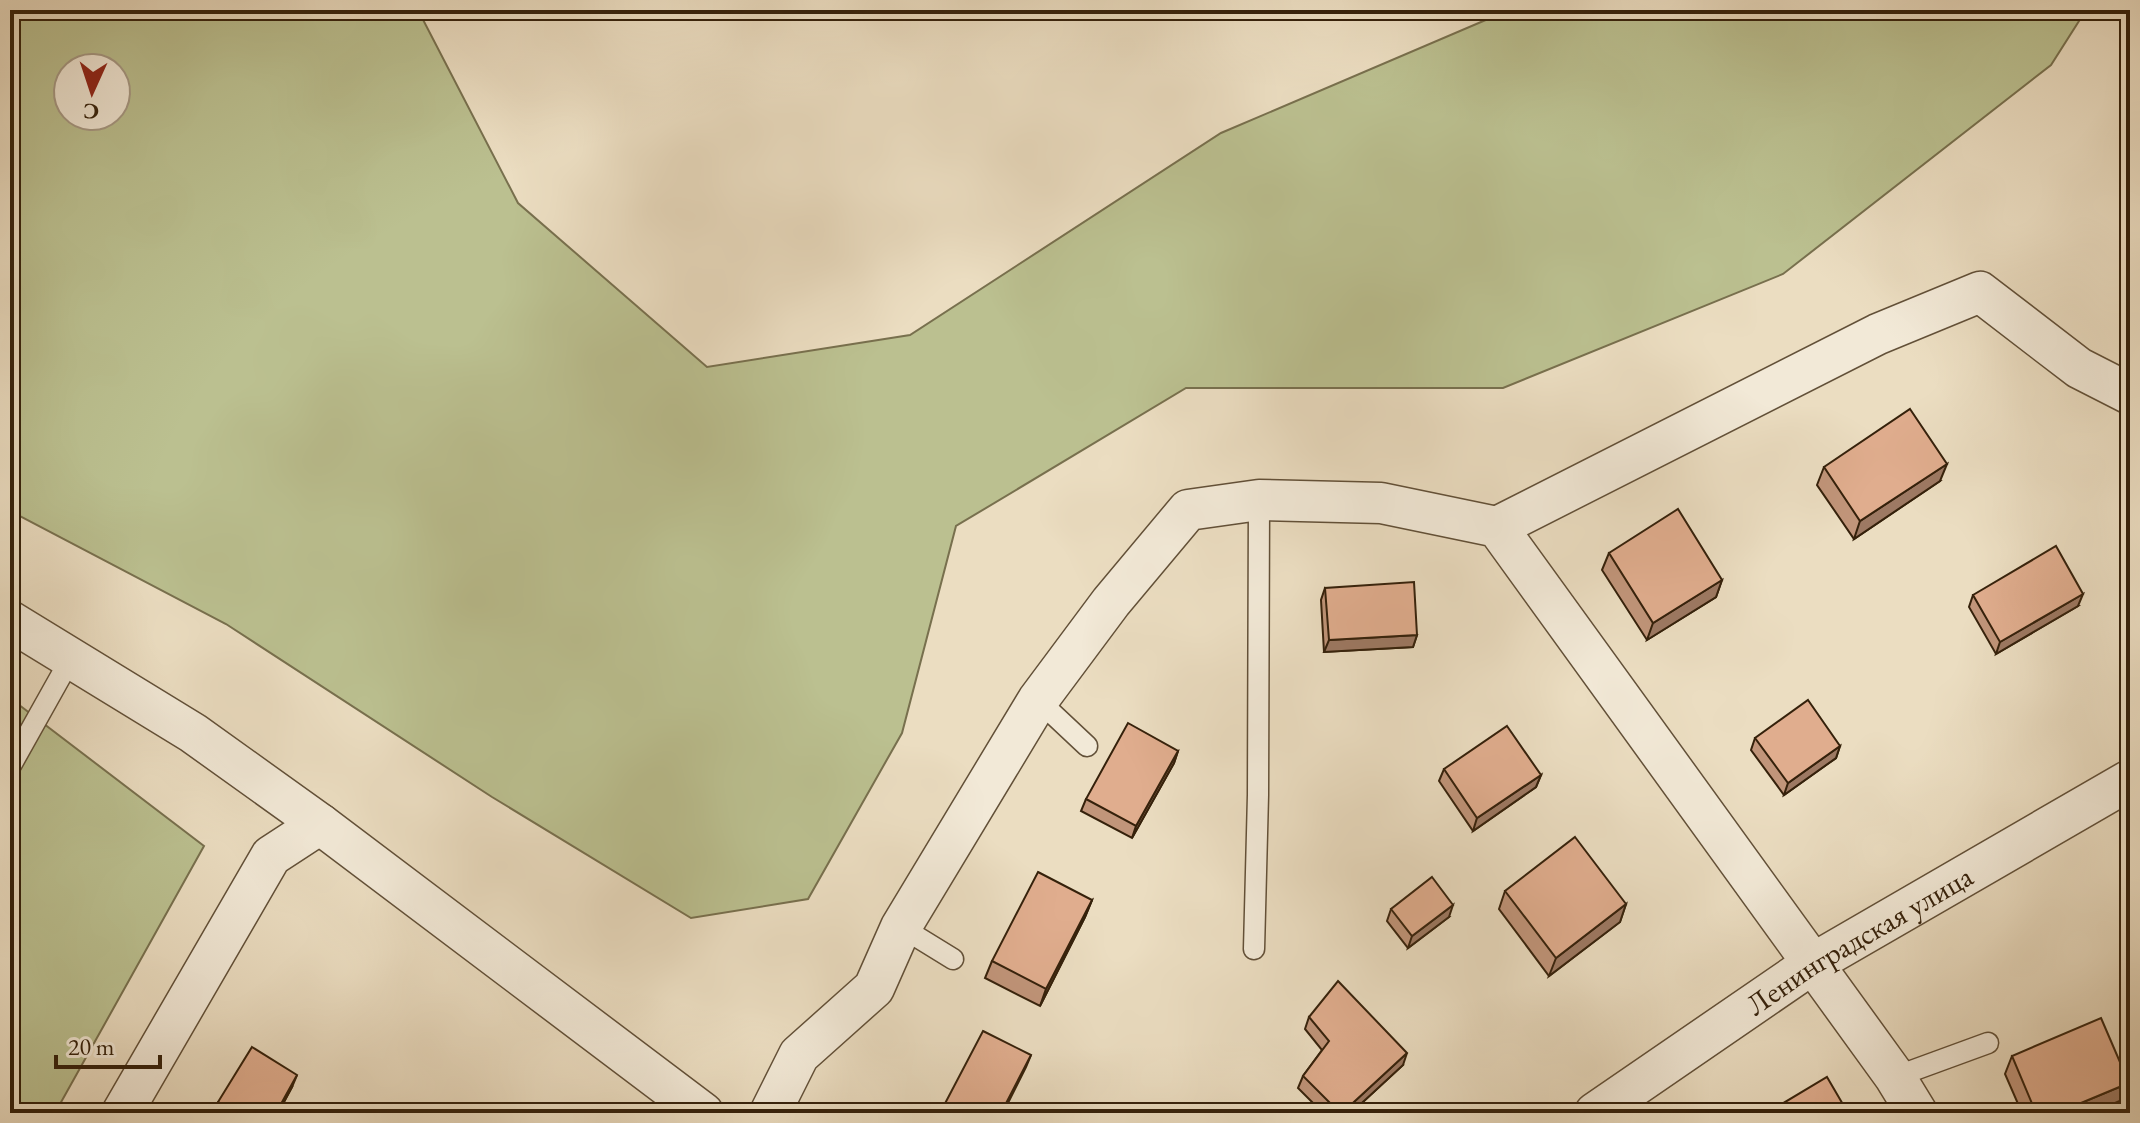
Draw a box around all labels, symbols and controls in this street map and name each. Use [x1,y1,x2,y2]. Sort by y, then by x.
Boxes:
north arrow [52,52,132,132]
text: С [82,97,100,126]
street label: Ленинградская улица [1738,856,1979,1023]
scale bar [56,1019,160,1069]
text: 20 m [68,1031,115,1062]

